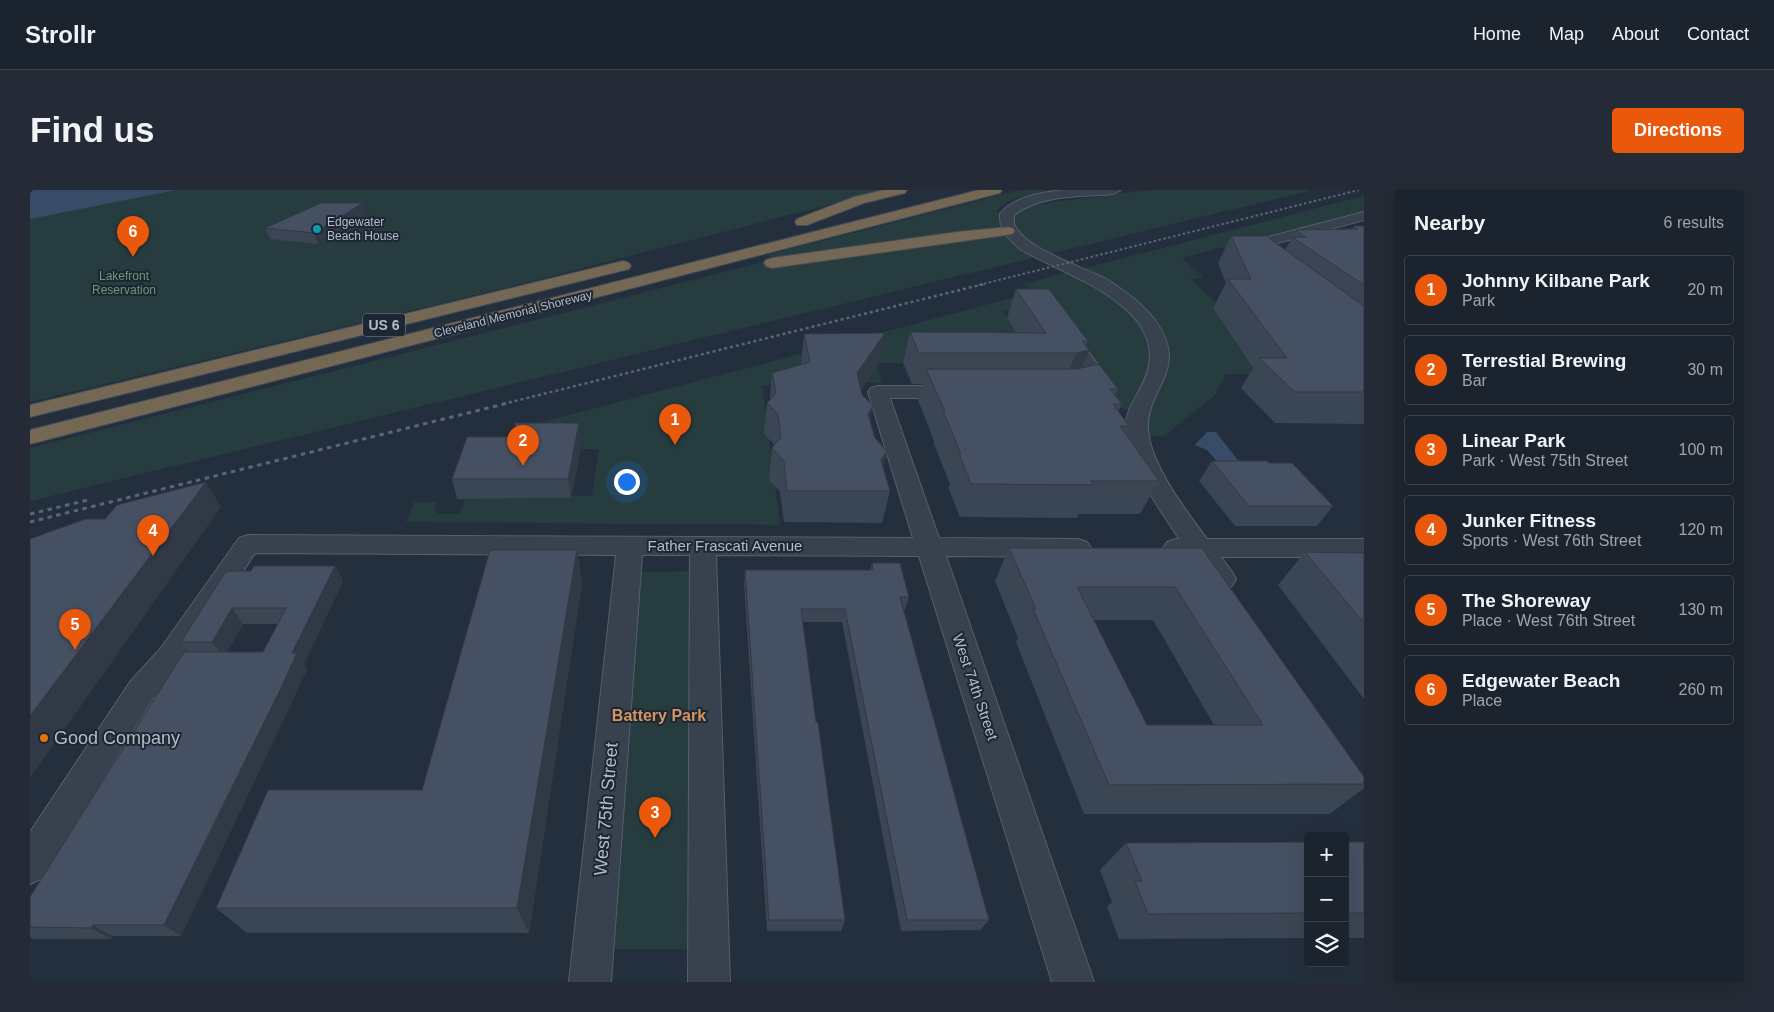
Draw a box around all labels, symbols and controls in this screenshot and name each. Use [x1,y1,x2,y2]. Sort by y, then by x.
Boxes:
text: Strollr [25,21,96,48]
text: Home [1473,24,1521,44]
text: Map [1549,24,1584,44]
text: About [1612,24,1659,44]
text: Contact [1687,24,1749,44]
button: Directions [1612,108,1744,153]
text: Find us [30,110,154,149]
text: Nearby [1414,211,1485,234]
text: 6 results [1664,214,1724,231]
place label: Edgewater Beach House [327,215,399,243]
pin: 6 [117,216,149,257]
marker: Edgewater Beach House [311,223,323,235]
park label: Lakefront Reservation [92,269,156,297]
text: Johnny Kilbane Park [1462,270,1650,291]
text: 1 [1427,281,1435,298]
text: 20 m [1687,281,1723,298]
street label: Cleveland Memorial Shoreway [432,288,594,340]
text: Park [1462,292,1495,309]
road number: US 6 [363,314,405,336]
text: Terrestial Brewing [1462,350,1626,371]
text: 2 [1427,361,1435,378]
text: 30 m [1687,361,1723,378]
text: Bar [1462,372,1487,389]
pin: 1 [659,404,691,445]
pin: 2 [507,425,539,466]
text: Linear Park [1462,430,1566,451]
text: 3 [1427,441,1435,458]
text: 100 m [1679,441,1723,458]
text: Park · West 75th Street [1462,452,1628,469]
your location [614,469,640,495]
text: Junker Fitness [1462,510,1596,531]
pin: 4 [137,515,169,556]
text: 4 [1427,521,1435,538]
text: 120 m [1679,521,1723,538]
text: Sports · West 76th Street [1462,532,1641,549]
street label: Father Frascati Avenue [648,537,802,554]
text: The Shoreway [1462,590,1591,611]
text: 5 [1427,601,1435,618]
text: 130 m [1679,601,1723,618]
pin: 5 [59,609,91,650]
text: Place · West 76th Street [1462,612,1635,629]
street label: West 74th Street [949,631,1002,743]
text: Edgewater Beach [1462,670,1620,691]
text: 6 [1427,681,1435,698]
text: 260 m [1679,681,1723,698]
text: Place [1462,692,1502,709]
district label: Battery Park [612,707,706,724]
place label: Good Company [54,728,180,748]
marker: Good Company [38,732,50,744]
street label: West 75th Street [590,742,622,876]
pin: 3 [639,797,671,838]
map controls [1304,832,1349,967]
button: + [1304,832,1349,877]
button: − [1304,877,1349,922]
button: layers [1304,922,1349,967]

